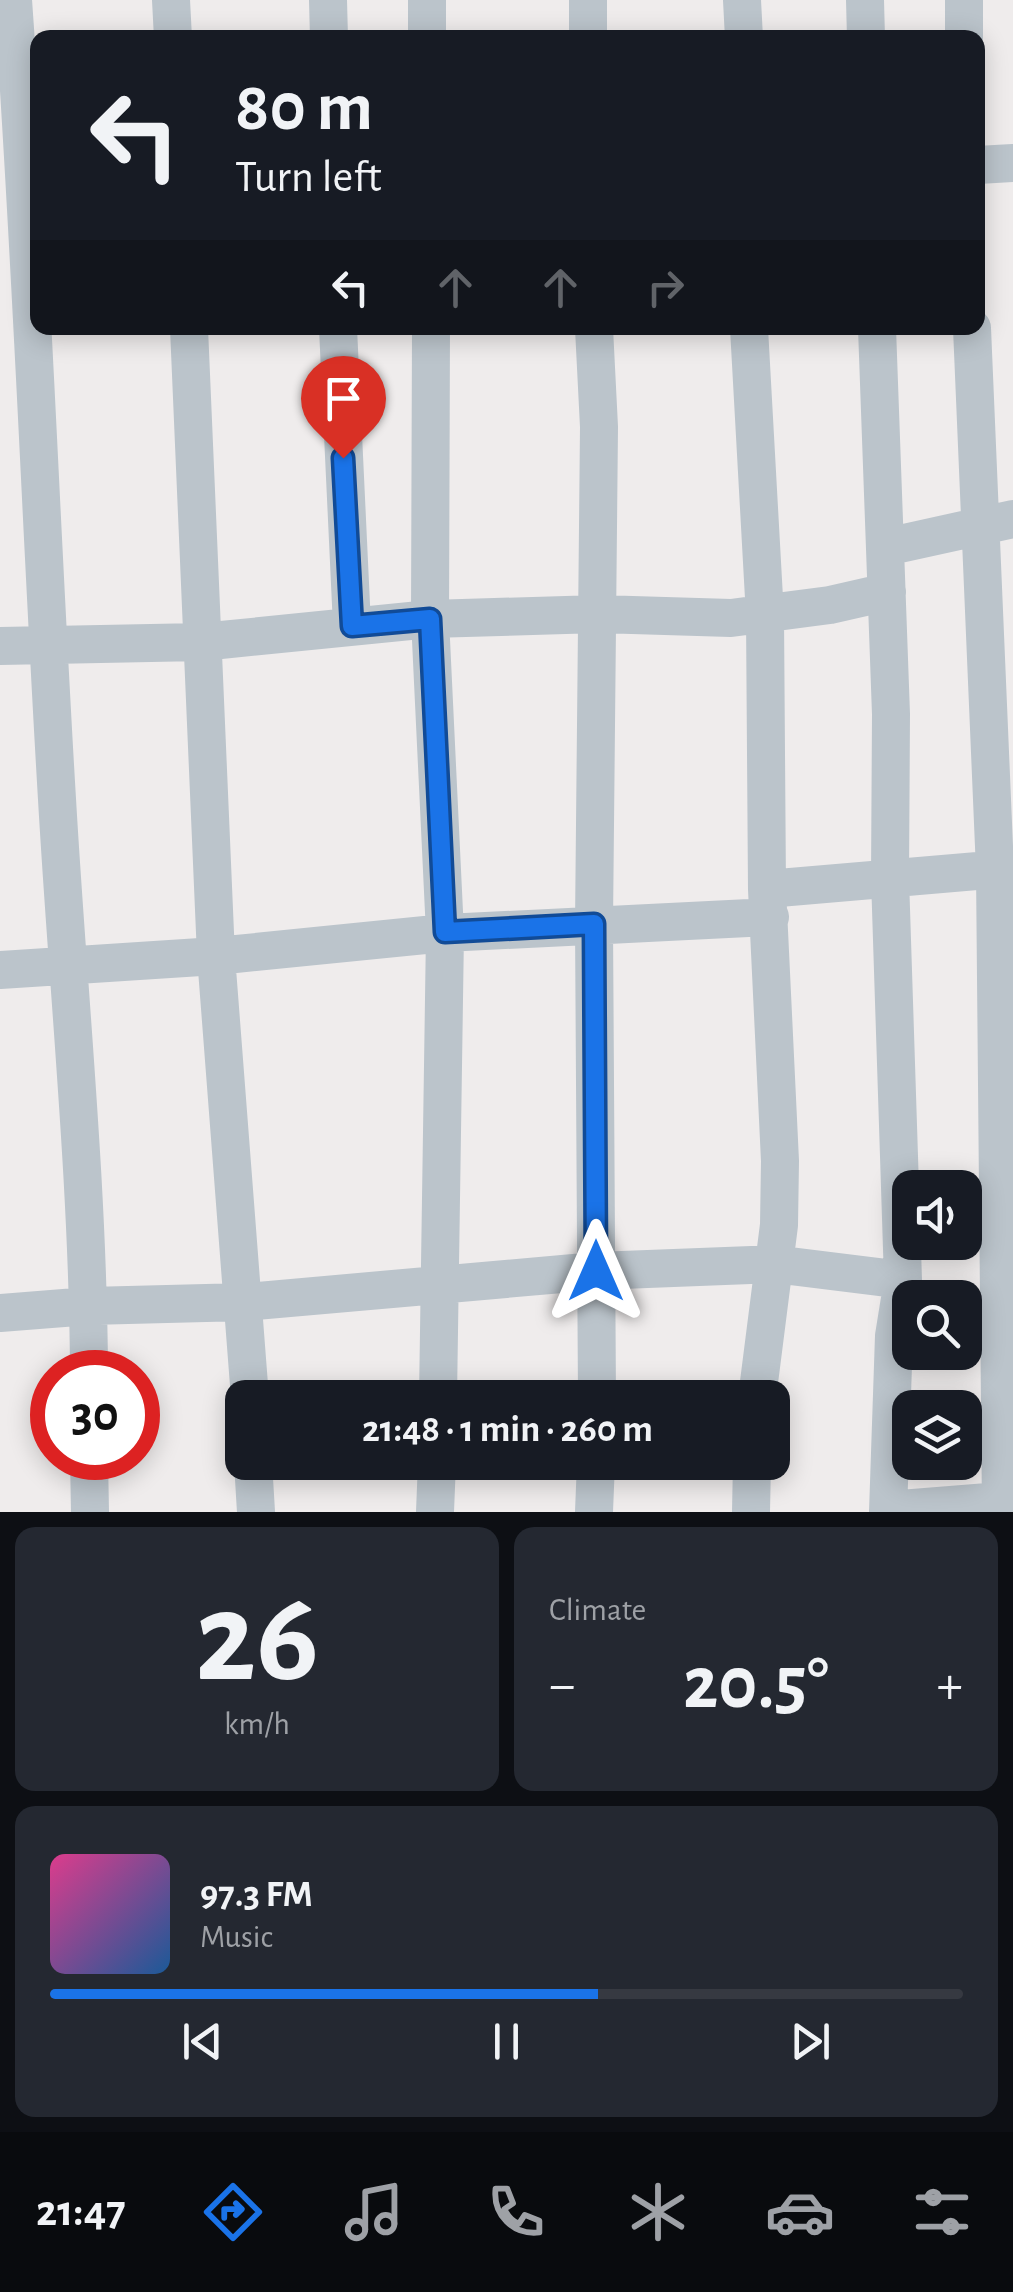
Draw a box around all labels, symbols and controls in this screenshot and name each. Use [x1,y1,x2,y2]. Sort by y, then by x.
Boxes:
icon: left [70,70,200,200]
text: 80 m [235,73,373,143]
text: Turn left [235,155,382,200]
icon: left [323,260,378,315]
icon: ahead [428,260,483,315]
icon: ahead [533,260,588,315]
icon: right [638,260,693,315]
pin [301,356,386,459]
icon: arrive [316,371,371,426]
map controls [892,1170,982,1480]
button: sound [892,1170,982,1260]
position arrow [544,1219,648,1323]
button: search [892,1280,982,1370]
speed limit sign: 30 [30,1350,160,1480]
button: layers [892,1390,982,1480]
text: 21:48 · 1 min · 260 m [362,1411,653,1449]
text: 26 [195,1575,319,1705]
text: Climate [549,1594,646,1626]
text: 20.5° [683,1647,829,1722]
text: − [549,1658,575,1713]
text: + [937,1658,963,1713]
text: km/h [224,1708,290,1740]
text: 97.3 FM [200,1876,313,1914]
text: Music [200,1921,273,1953]
icon: previous [175,2014,230,2069]
icon: pause [479,2014,534,2069]
icon: next [783,2014,838,2069]
icon: directions [198,2177,268,2247]
icon: music [339,2177,409,2247]
icon: phone [481,2177,551,2247]
icon: climate [623,2177,693,2247]
icon: car [765,2177,835,2247]
icon: filters [907,2177,977,2247]
text: 21:47 [36,2189,126,2234]

